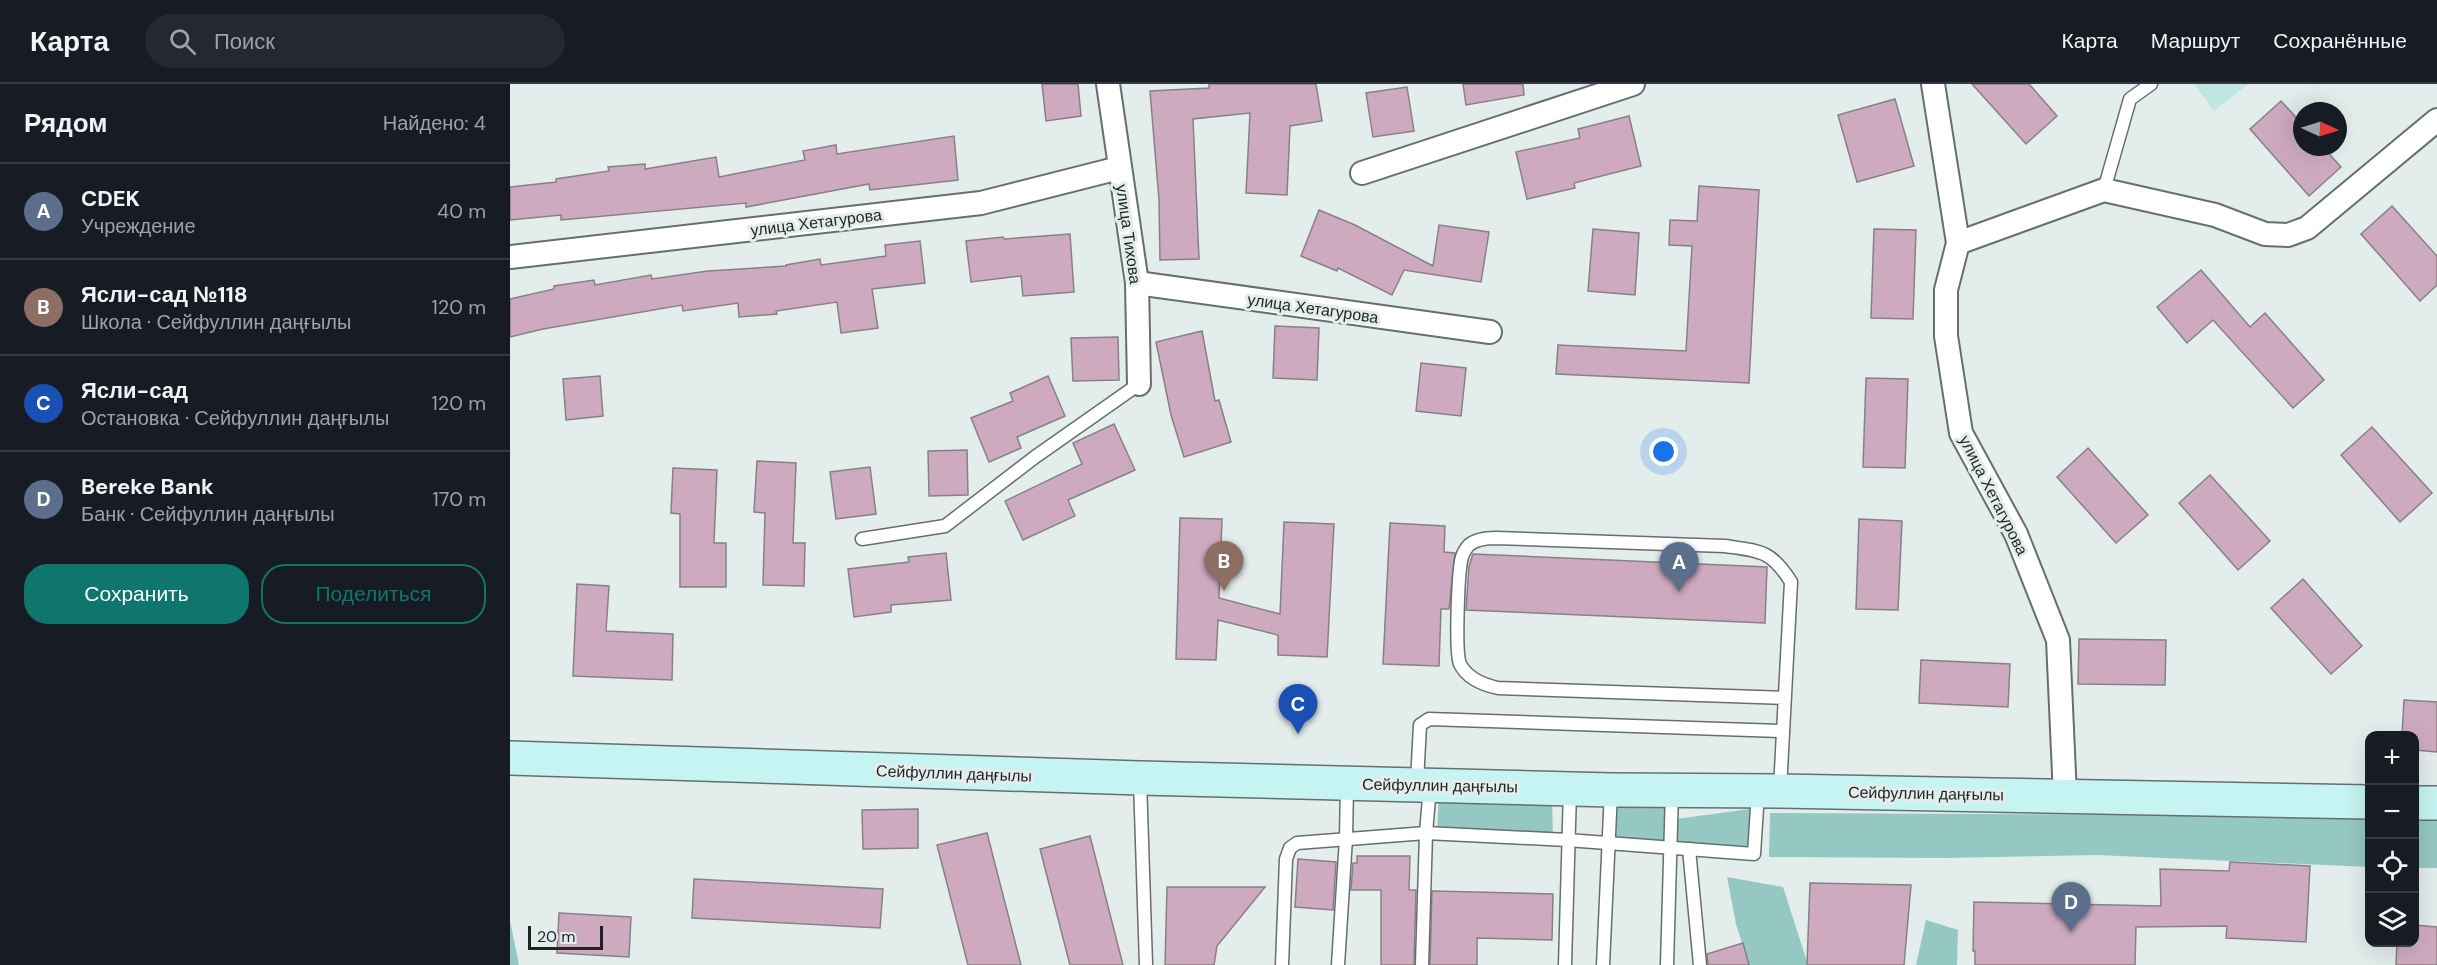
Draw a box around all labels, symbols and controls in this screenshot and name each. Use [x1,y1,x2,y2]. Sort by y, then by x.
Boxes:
search box [145,14,565,68]
text: Карта [30,23,109,60]
icon: search [166,25,199,58]
text: Поиск [214,27,275,56]
text: Карта [2062,27,2118,55]
text: Маршрут [2151,27,2240,55]
text: Сохранённые [2273,27,2407,55]
north arrow [2293,102,2347,156]
text: Рядом [24,106,107,140]
text: Найдено: 4 [383,110,486,136]
street label: улица Тихова [1111,183,1146,285]
text: CDEK [81,184,140,213]
text: A [36,198,51,224]
text: 40 m [437,198,486,224]
street label: улица Хетагурова [749,204,883,241]
text: Учреждение [81,213,196,239]
text: Ясли-сад №118 [81,280,248,309]
street label: улица Хетагурова [1246,289,1380,328]
text: B [37,294,50,320]
text: 120 m [432,294,486,320]
text: Школа · Сейфуллин даңғылы [81,309,351,335]
text: Ясли-сад [81,376,188,405]
text: C [36,390,51,416]
text: 120 m [432,390,486,416]
text: Остановка · Сейфуллин даңғылы [81,405,389,431]
street label: улица Хетагурова [1954,432,2033,559]
your location [1649,437,1678,466]
text: Bereke Bank [81,472,214,501]
text: D [36,486,51,512]
text: 170 m [433,486,486,512]
text: Банк · Сейфуллин даңғылы [81,501,335,527]
pin: B [1204,542,1244,591]
pin: A [1660,542,1698,592]
button: Сохранить [24,564,249,624]
button: Поделиться [261,564,486,624]
pin: C [1278,684,1318,734]
map controls [2365,731,2419,947]
button: + [2365,731,2419,785]
street label: Сейфуллин даңғылы [876,760,1032,787]
street label: Сейфуллин даңғылы [1362,774,1518,797]
street label: Сейфуллин даңғылы [1848,782,2004,805]
button: − [2365,785,2419,839]
button: locate [2365,839,2419,893]
pin: D [2052,882,2090,932]
button: layers [2365,893,2419,947]
scale bar [528,923,603,950]
text: 20 m [537,926,576,947]

